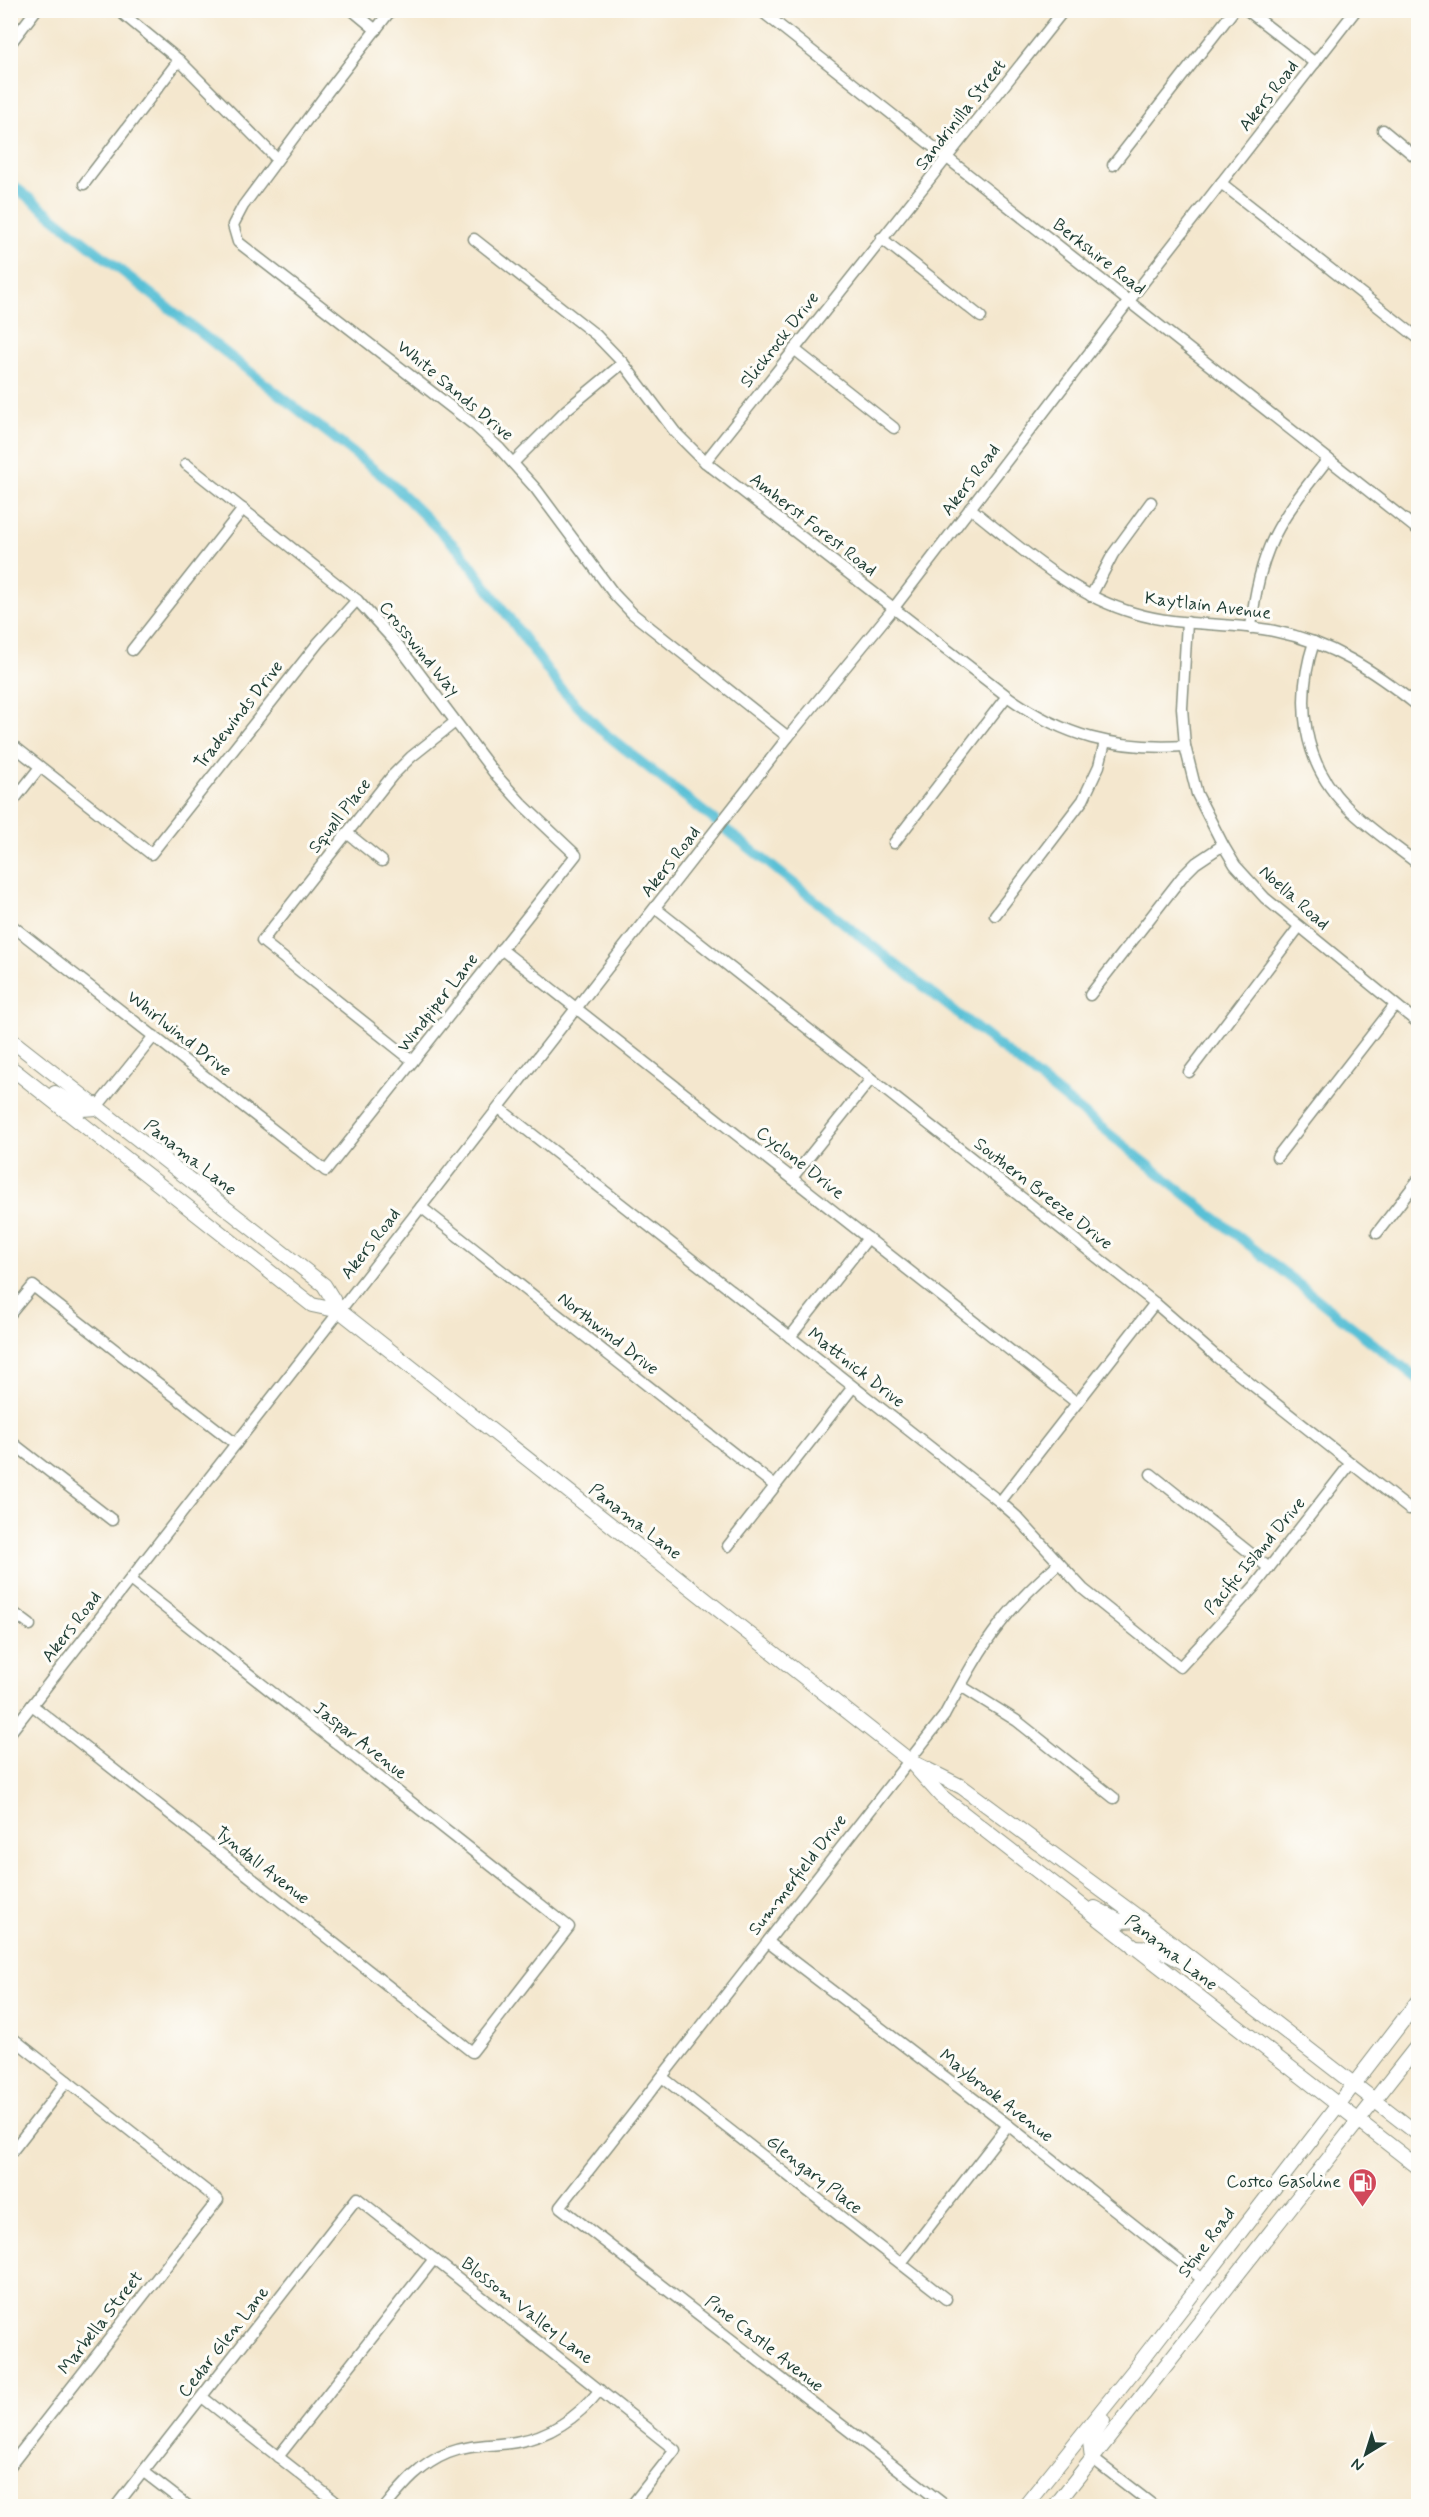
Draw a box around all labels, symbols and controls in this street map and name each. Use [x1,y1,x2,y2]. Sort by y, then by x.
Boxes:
street label: Sandrinilla Street [910,54,1012,176]
street label: Akers Road [1234,55,1304,137]
street label: Berkshire Road [1047,213,1151,301]
street label: Slickrock Drive [735,287,825,393]
street label: White Sands Drive [392,335,518,447]
street label: Akers Road [936,439,1006,521]
street label: Amherst Forest Road [744,468,882,582]
street label: Kaytlain Avenue [1143,586,1273,626]
street label: Crosswind Way [373,596,465,702]
street label: Tradewinds Drive [189,656,289,774]
street label: Squall Place [303,773,377,859]
street label: Akers Road [636,821,706,903]
street label: Noella Road [1254,860,1334,936]
street label: Windpiper Lane [392,948,484,1058]
street label: Whirlwind Drive [122,985,236,1083]
street label: Panama Lane [139,1114,241,1202]
street label: Cyclone Drive [751,1121,849,1205]
street label: Southern Breeze Drive [969,1132,1117,1256]
street label: Akers Road [336,1203,406,1285]
street label: Northwind Drive [552,1287,664,1381]
street label: Mattnick Drive [802,1322,910,1414]
street label: Panama Lane [584,1478,686,1566]
street label: Pacific Island Drive [1199,1492,1311,1620]
street label: Akers Road [37,1586,107,1668]
street label: Jaspar Avenue [308,1697,412,1785]
street label: Summerfield Drive [743,1809,853,1941]
street label: Tyndall Avenue [210,1821,314,1911]
street label: Panama Lane [1120,1909,1222,1997]
street label: Maybrook Avenue [934,2044,1058,2148]
street label: Glengary Place [761,2130,867,2220]
fuel station icon: Costco Gasoline [1346,2166,1378,2208]
place label: Costco Gasoline [1226,2170,1341,2194]
street label: Stine Road [1173,2203,1241,2283]
street label: Blossom Valley Lane [456,2252,598,2370]
street label: Marbella Street [53,2266,149,2380]
street label: Cedar Glen Lane [173,2281,275,2403]
street label: Pine Castle Avenue [700,2290,828,2398]
north arrow [1336,2424,1396,2484]
text: N [1347,2453,1368,2476]

